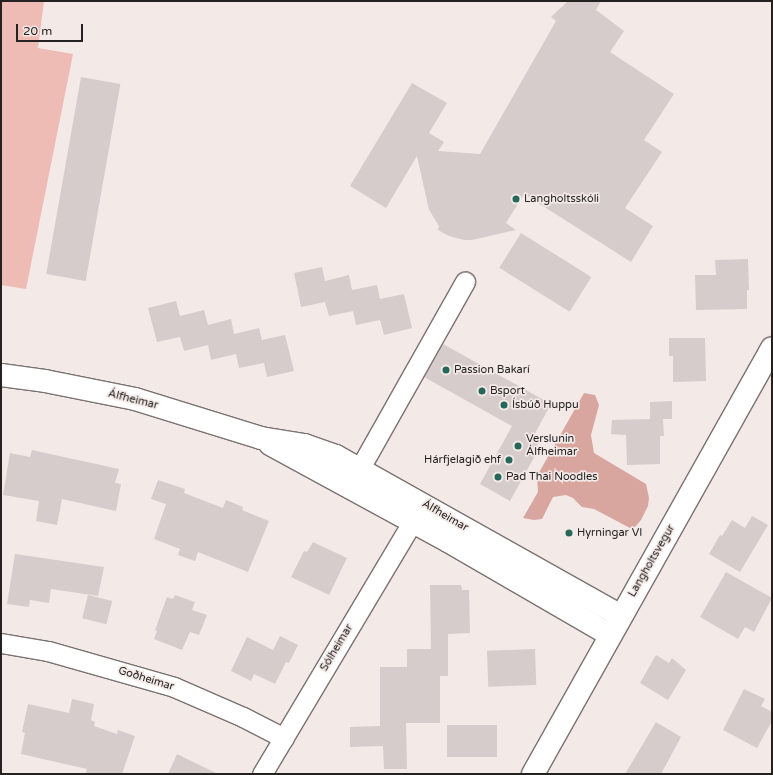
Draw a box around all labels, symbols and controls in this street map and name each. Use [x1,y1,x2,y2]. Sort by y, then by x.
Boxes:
scale bar [18,16,85,42]
text: 20 m [23,24,52,38]
place label: Langholtsskóli [524,192,599,206]
marker: Langholtsskóli [511,194,521,204]
place label: Passion Bakarí [454,363,530,377]
marker: Passion Bakarí [441,365,451,375]
place label: Bsport [490,384,525,398]
marker: Bsport [477,386,487,396]
street label: Álfheimar [107,387,159,413]
place label: Ísbúð Huppu [512,398,579,412]
marker: Ísbúð Huppu [499,400,509,410]
place label: Verslunin Álfheimar [526,433,577,459]
marker: Verslunin Álfheimar [513,441,523,451]
place label: Hárfjelagið ehf [424,453,501,467]
marker: Hárfjelagið ehf [504,455,514,465]
place label: Pad Thai Noodles [506,470,597,484]
marker: Pad Thai Noodles [493,472,503,482]
street label: Álfheimar [420,497,470,535]
street label: Langholtsvegur [626,522,678,600]
place label: Hyrningar VI [577,526,642,540]
marker: Hyrningar VI [564,528,574,538]
street label: Sólheimar [318,622,356,674]
street label: Goðheimar [116,664,176,694]

